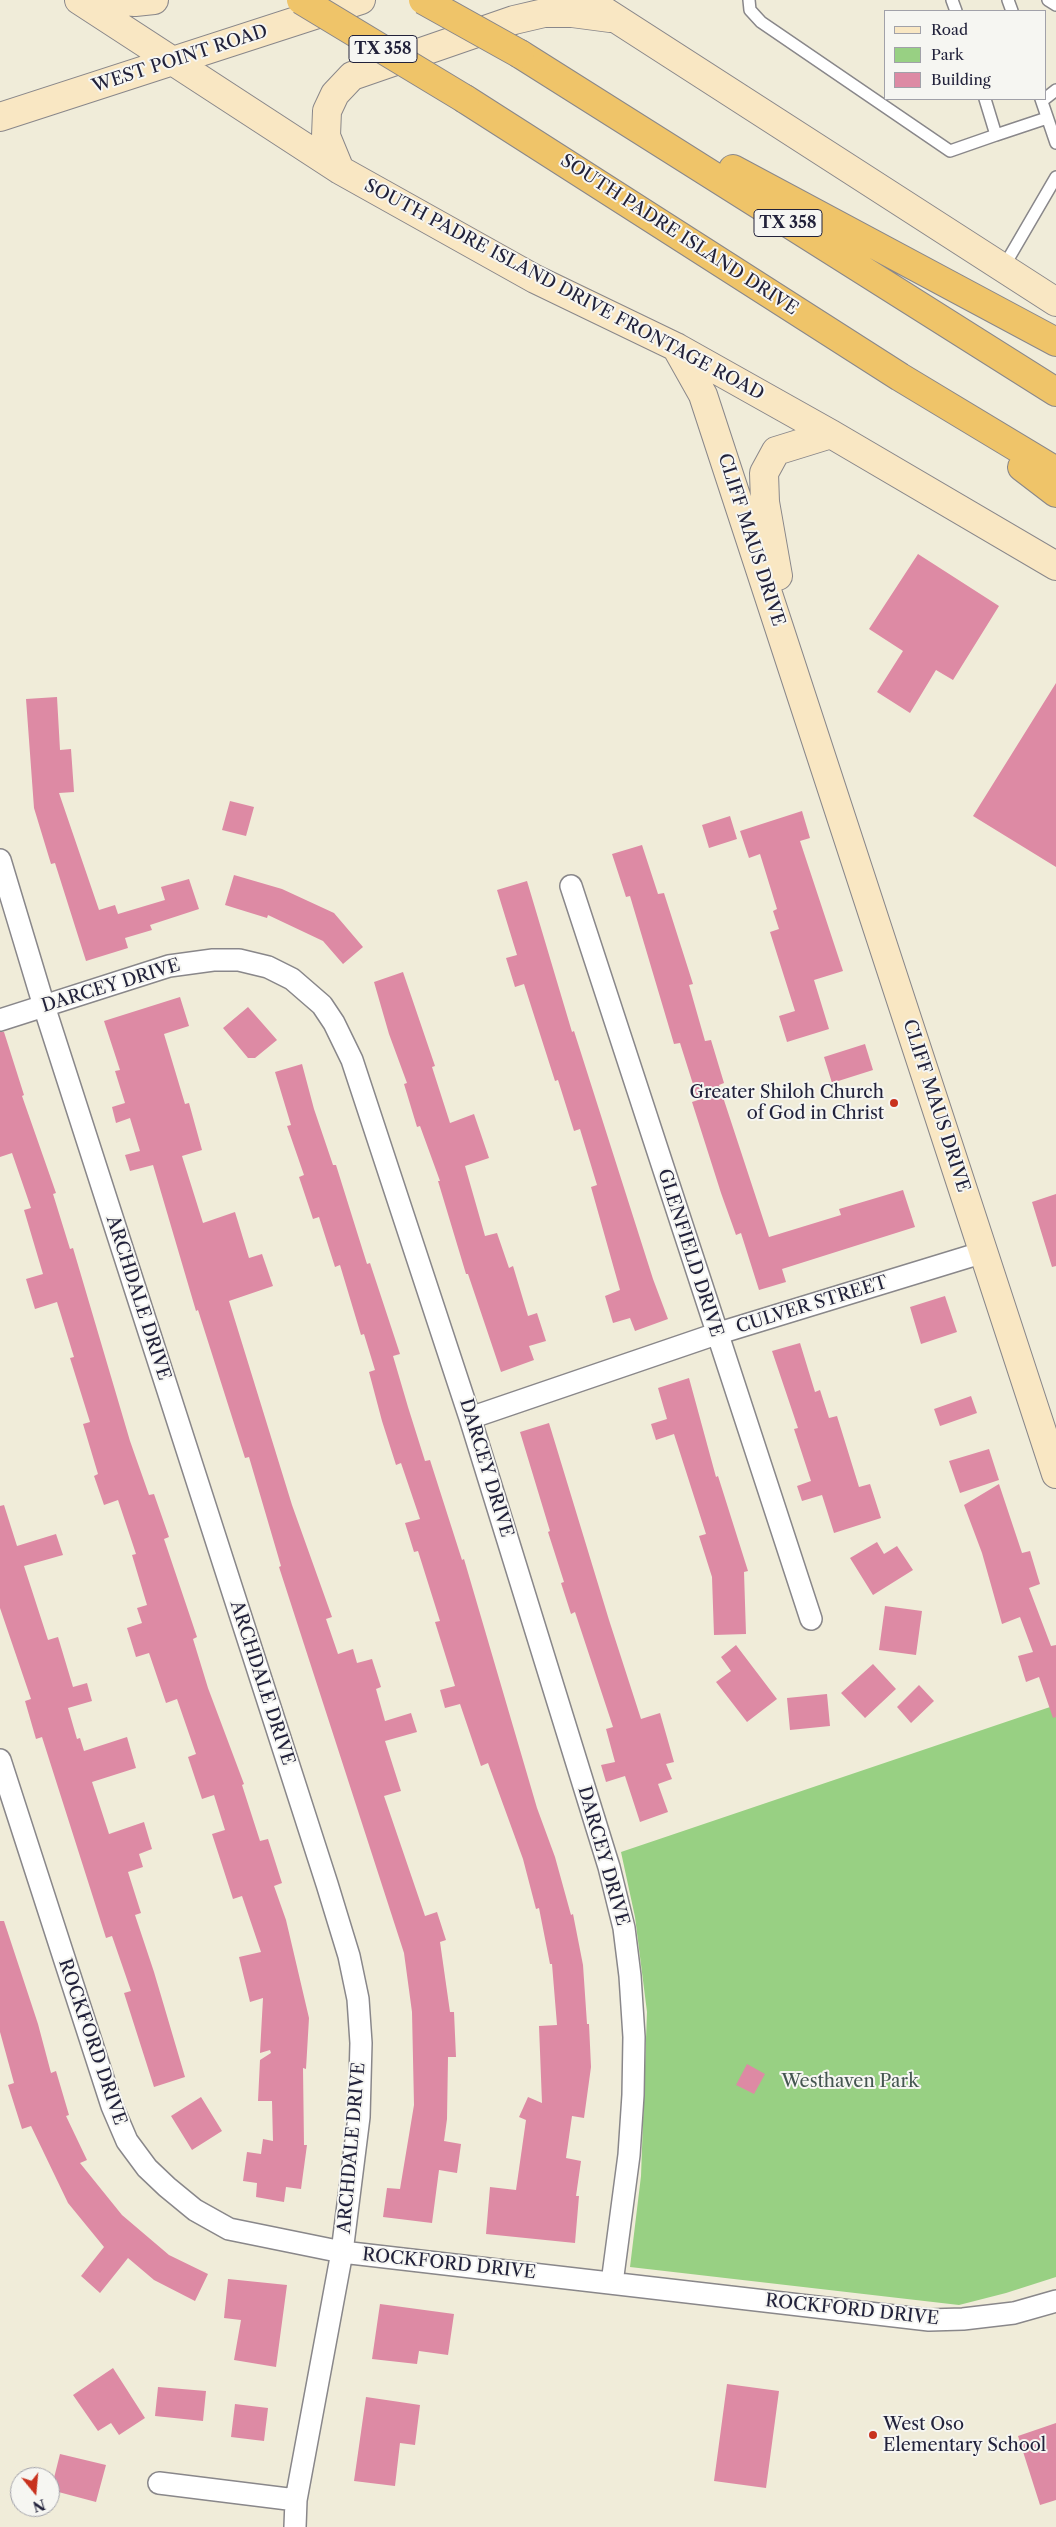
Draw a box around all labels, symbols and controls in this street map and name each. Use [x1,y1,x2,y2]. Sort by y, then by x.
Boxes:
legend [884,10,1046,100]
street label: WEST POINT ROAD [90,20,270,98]
text: Road [931,20,968,39]
road number: TX 358 [349,36,417,62]
text: Park [931,45,964,64]
text: Building [931,70,991,89]
street label: SOUTH PADRE ISLAND DRIVE [556,150,802,320]
street label: SOUTH PADRE ISLAND DRIVE FRONTAGE ROAD [360,175,768,405]
road number: TX 358 [754,210,822,237]
street label: CLIFF MAUS DRIVE [713,451,789,629]
street label: DARCEY DRIVE [39,955,183,1017]
street label: CLIFF MAUS DRIVE [898,1017,974,1195]
place label: Greater Shiloh Church of God in Christ [689,1082,884,1124]
marker: Greater Shiloh Church of God in Christ [888,1097,900,1109]
street label: GLENFIELD DRIVE [653,1166,727,1340]
street label: ARCHDALE DRIVE [101,1213,175,1383]
street label: CULVER STREET [734,1272,890,1338]
street label: DARCEY DRIVE [455,1396,517,1540]
street label: ARCHDALE DRIVE [225,1598,299,1768]
street label: DARCEY DRIVE [573,1784,633,1928]
street label: ROCKFORD DRIVE [53,1956,131,2128]
street label: ARCHDALE DRIVE [334,2062,370,2234]
park label: Westhaven Park [781,2071,919,2093]
street label: ROCKFORD DRIVE [361,2244,537,2284]
street label: ROCKFORD DRIVE [764,2290,940,2330]
place label: West Oso Elementary School [883,2414,1046,2456]
marker: West Oso Elementary School [867,2429,879,2441]
north arrow [10,2467,60,2517]
text: N [31,2495,48,2516]

